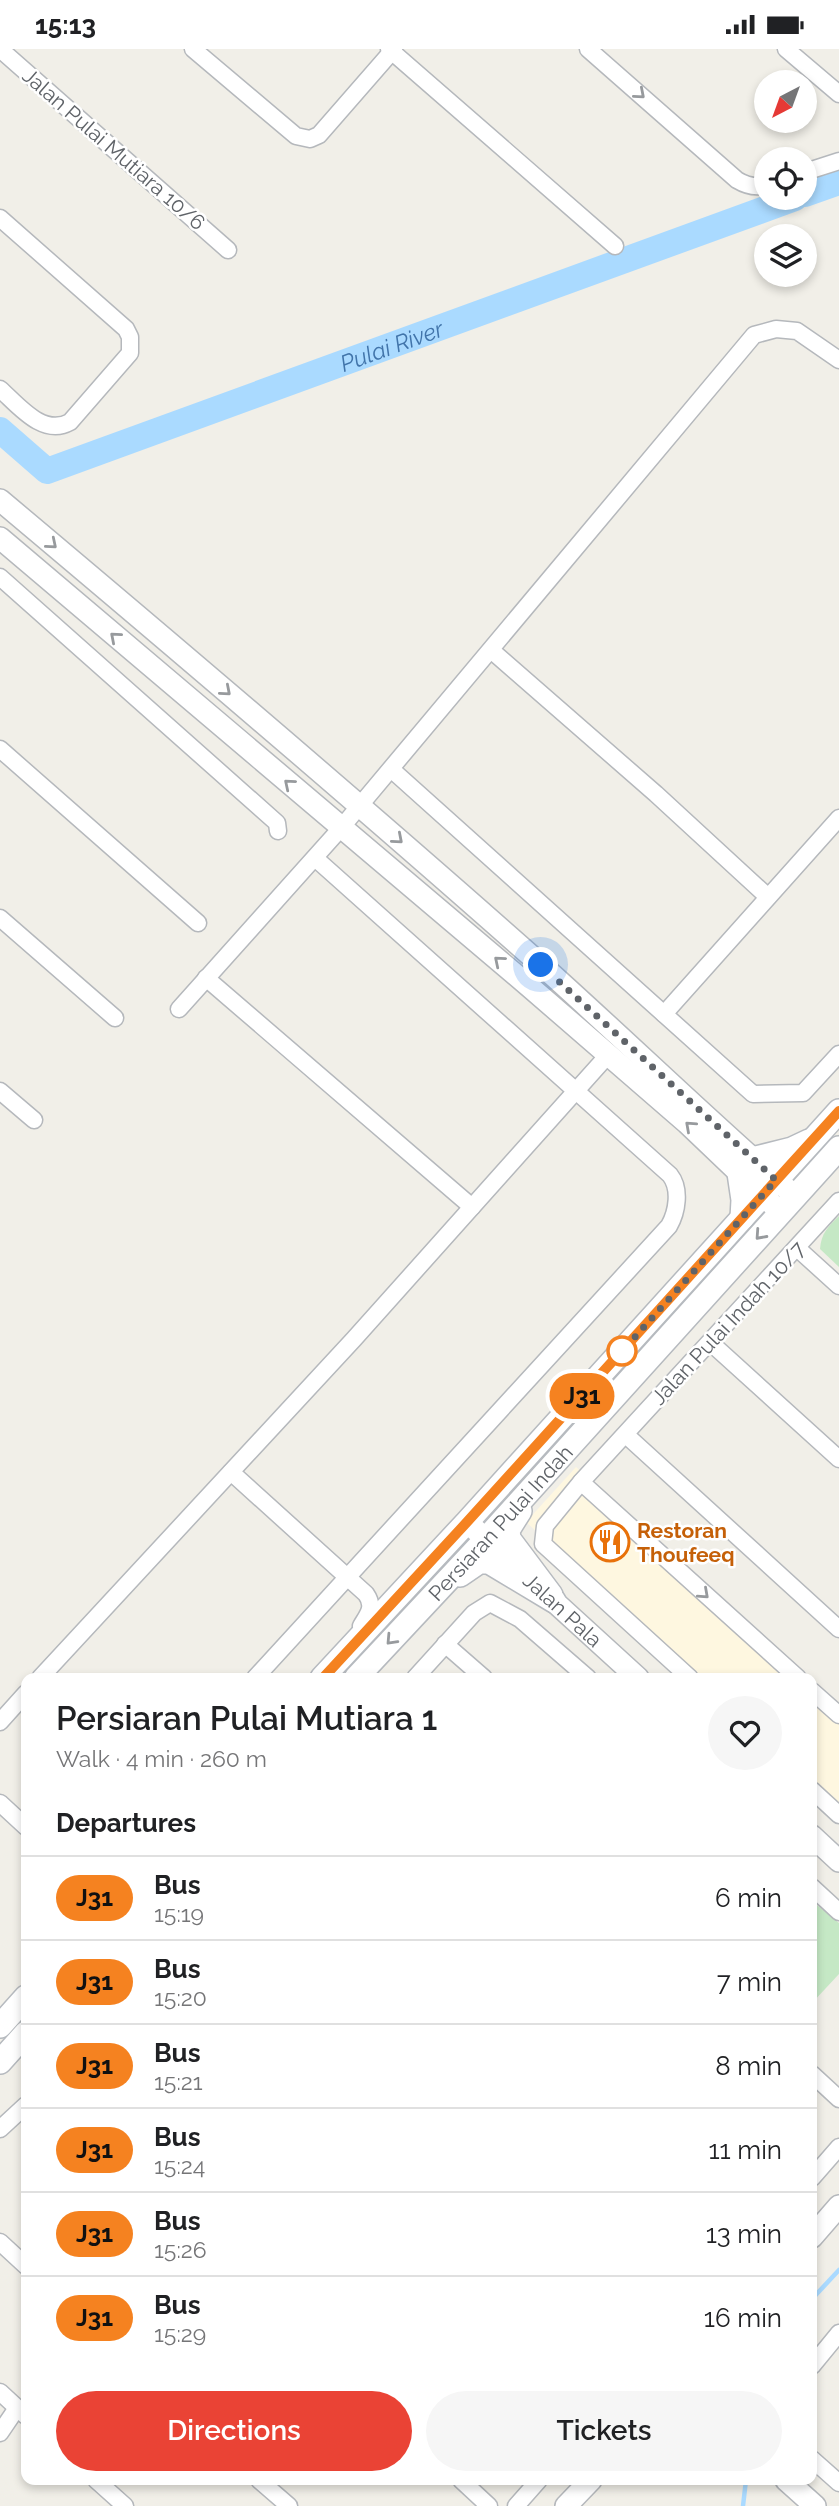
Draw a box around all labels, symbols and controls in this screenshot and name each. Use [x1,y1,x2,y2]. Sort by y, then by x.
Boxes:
text: 15:13 [35,10,96,40]
street label: Jalan Pulai Mutiara 10/6 [18,63,210,235]
north arrow [754,70,817,133]
map controls [754,70,817,287]
one-way arrow [632,85,645,98]
button: locate [754,147,817,210]
button: layers [754,224,817,287]
water label: Pulai River [336,314,448,376]
one-way arrow [44,536,57,548]
one-way arrow [111,633,124,645]
one-way arrow [218,683,231,695]
one-way arrow [284,780,297,792]
one-way arrow [390,831,403,843]
your location [523,947,558,982]
one-way arrow [495,957,508,969]
one-way arrow [685,1122,698,1134]
one-way arrow [756,1227,768,1240]
street label: Jalan Pulai Indah 10/7 [646,1236,811,1410]
unlabelled marker [607,1336,637,1366]
line badge: J31 [542,1373,622,1419]
text: J31 [563,1381,601,1410]
street label: Persiaran Pulai Indah [423,1440,577,1605]
place label: Restoran Thoufeeq [637,1518,735,1567]
restaurant icon: Restoran Thoufeeq [589,1521,631,1563]
street label: Jalan Pala [519,1567,608,1652]
one-way arrow [696,1585,709,1598]
one-way arrow [387,1632,400,1645]
button: heart [708,1696,782,1770]
text: Persiaran Pulai Mutiara 1 [56,1699,437,1738]
text: Walk · 4 min · 260 m [56,1745,267,1772]
text: Departures [56,1808,196,1838]
text: Bus [154,1870,201,1900]
text: J31 [76,1883,113,1912]
text: 6 min [715,1883,782,1913]
text: 15:19 [154,1900,204,1927]
text: Bus [154,1954,201,1984]
text: J31 [76,1967,113,1996]
text: 7 min [717,1967,782,1997]
text: 15:20 [154,1984,207,2011]
text: Bus [154,2038,201,2068]
text: J31 [76,2051,113,2080]
text: 8 min [715,2051,782,2081]
text: 15:21 [154,2068,203,2095]
text: Bus [154,2122,201,2152]
text: J31 [76,2135,113,2164]
text: 11 min [708,2135,782,2165]
text: 15:24 [154,2152,205,2179]
text: Bus [154,2206,201,2236]
text: J31 [76,2219,113,2248]
text: 13 min [706,2219,782,2249]
text: 15:26 [154,2236,207,2263]
text: Bus [154,2290,201,2320]
text: J31 [76,2303,113,2332]
text: 16 min [704,2303,782,2333]
text: 15:29 [154,2320,206,2347]
button: Directions [56,2391,412,2471]
button: Tickets [426,2391,782,2471]

